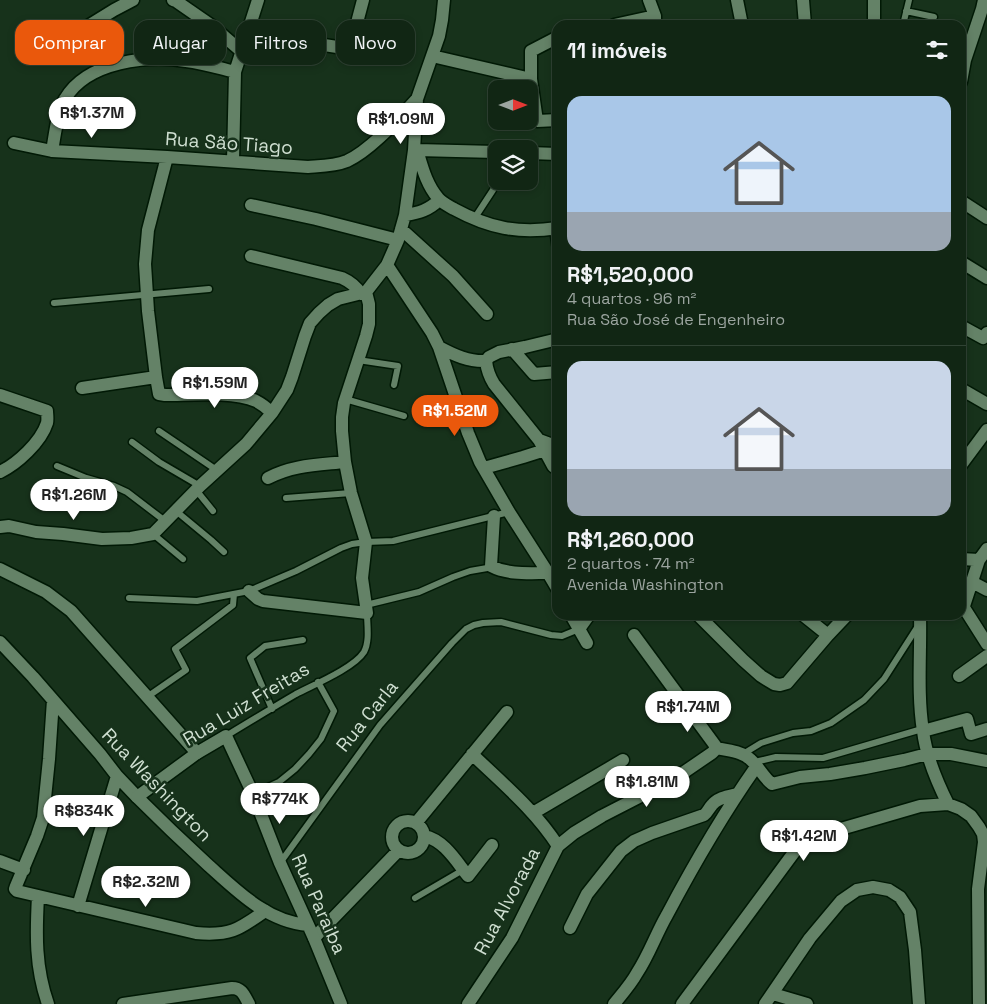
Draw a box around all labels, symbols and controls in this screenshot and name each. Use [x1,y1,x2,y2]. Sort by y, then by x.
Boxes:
chip: Comprar [15,20,124,65]
chip: Alugar [134,20,226,65]
chip: Filtros [236,20,326,65]
chip: Novo [336,20,415,65]
icon: filters [923,36,951,64]
text: 11 imóveis [567,37,667,64]
north arrow [488,80,538,130]
map controls [488,80,538,190]
pin: R$1.37M [46,96,138,139]
text: R$1.37M [60,102,124,123]
pin: R$1.09M [355,102,447,145]
text: R$1.09M [368,108,434,129]
street label: Rua São Tiago [164,126,294,160]
icon: home [714,128,804,218]
button: layers [488,140,538,190]
text: R$1,520,000 [567,261,694,288]
text: 4 quartos · 96 m² [567,288,696,309]
text: Rua São José de Engenheiro [567,309,785,330]
pin: R$1.59M [169,366,261,409]
text: R$1.59M [182,372,248,393]
pin: R$1.52M [409,394,501,437]
icon: home [714,394,804,484]
text: R$1.52M [423,400,487,421]
pin: R$1.26M [28,478,120,521]
text: R$1.26M [41,484,107,505]
text: R$1,260,000 [567,526,694,553]
text: 2 quartos · 74 m² [567,553,695,574]
text: Avenida Washington [567,574,724,595]
street label: Rua Luiz Freitas [178,656,314,752]
street label: Rua Carla [330,675,404,757]
pin: R$1.74M [642,690,734,733]
text: R$1.74M [656,696,720,717]
street label: Rua Washington [96,723,218,847]
pin: R$1.81M [601,766,693,808]
text: R$1.81M [616,771,678,792]
pin: R$774K [239,782,321,825]
text: R$774K [252,788,309,809]
pin: R$834K [43,794,125,837]
text: R$834K [54,800,114,821]
pin: R$1.42M [758,820,850,862]
text: R$1.42M [771,825,837,846]
street label: Rua Alvorada [468,843,546,959]
street label: Rua Paraiba [286,850,352,958]
pin: R$2.32M [100,866,192,908]
text: R$2.32M [112,871,180,892]

